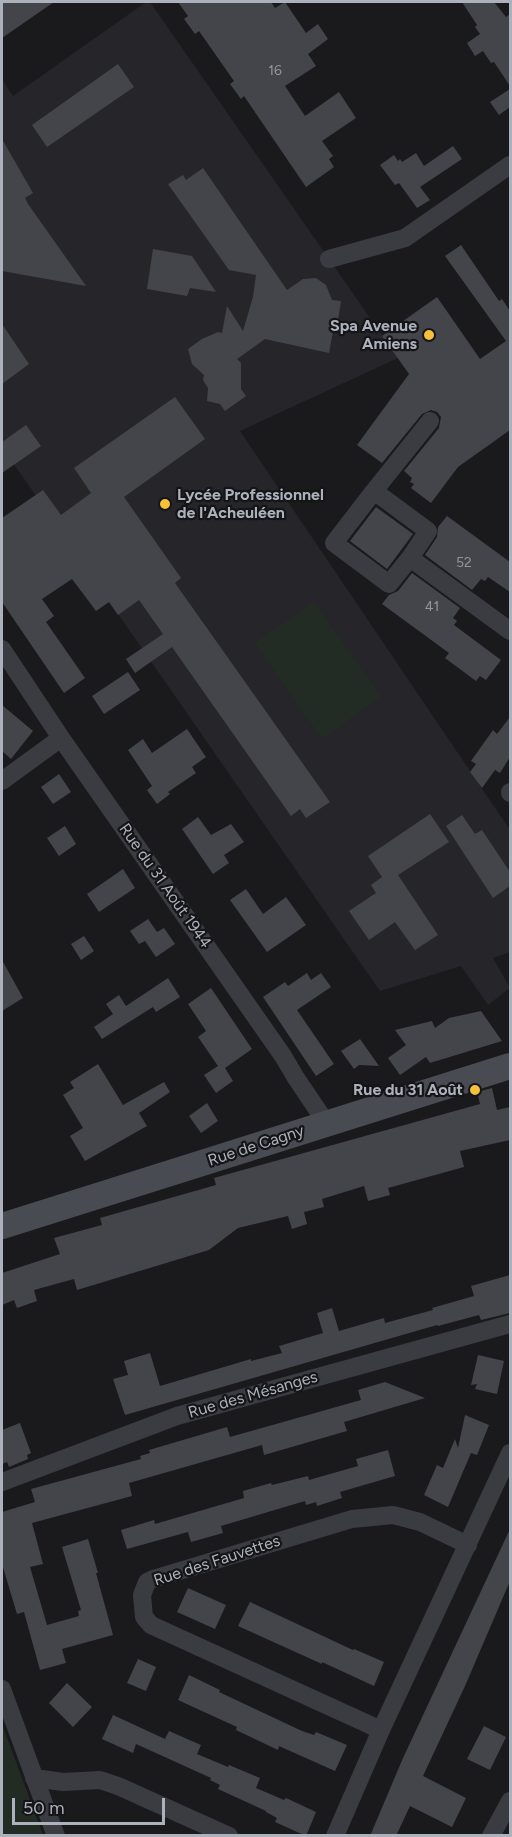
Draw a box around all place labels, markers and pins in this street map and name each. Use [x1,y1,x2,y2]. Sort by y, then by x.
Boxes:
place label: Spa Avenue Amiens [330,316,417,354]
marker: Spa Avenue Amiens [422,328,436,342]
place label: Lycée Professionnel de l'Acheuléen [177,485,324,523]
marker: Lycée Professionnel de l'Acheuléen [158,497,172,511]
place label: Rue du 31 Août [353,1080,463,1100]
marker: Rue du 31 Août [468,1083,482,1097]

